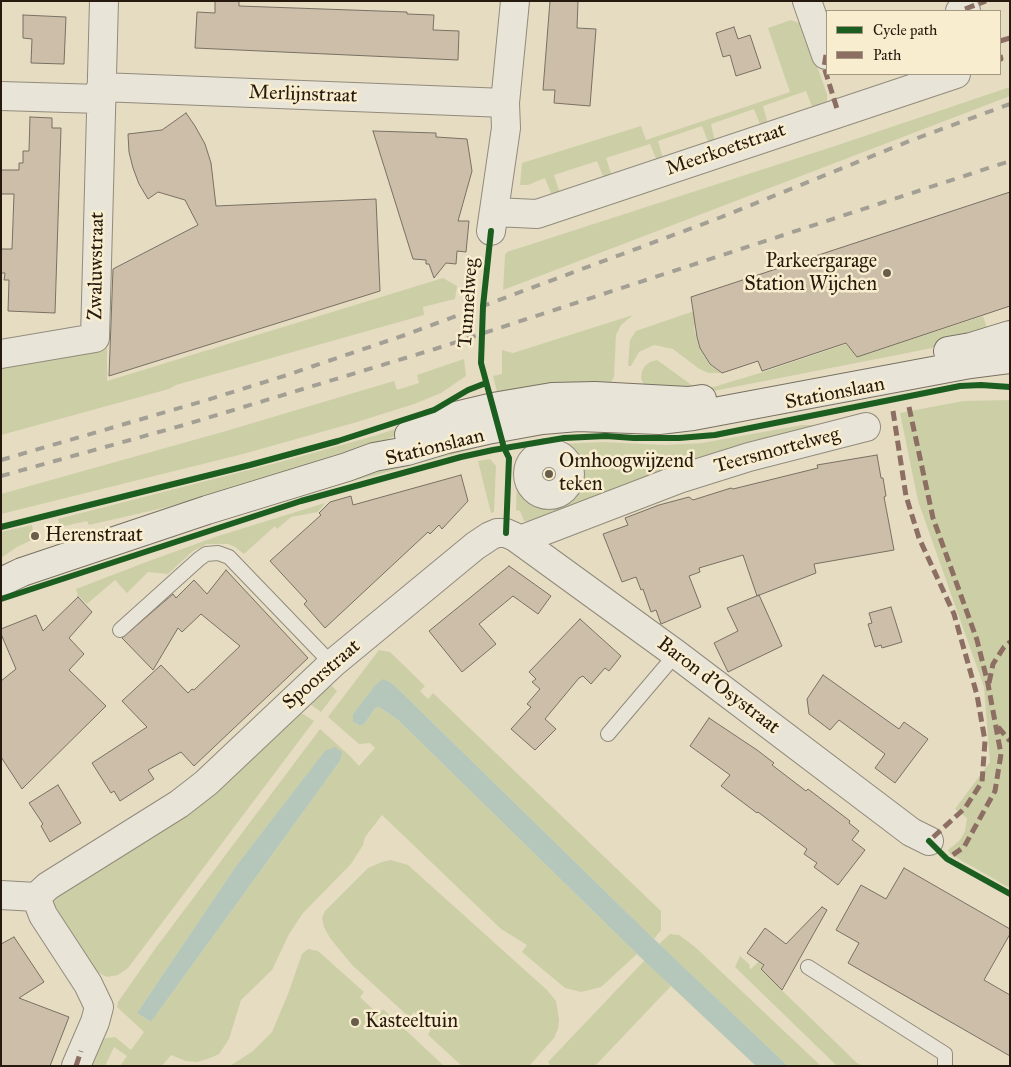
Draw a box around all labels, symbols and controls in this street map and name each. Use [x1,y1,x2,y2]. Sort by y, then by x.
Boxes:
legend [826,10,1001,75]
text: Cycle path [873,21,937,39]
text: Path [873,46,901,64]
street label: Merlijnstraat [248,81,358,109]
street label: Meerkoetstraat [663,118,789,182]
street label: Zwaluwstraat [84,212,110,320]
place label: Parkeergarage Station Wijchen [744,250,877,297]
street label: Tunnelweg [454,257,484,349]
marker: Parkeergarage Station Wijchen [881,267,893,279]
street label: Stationslaan [783,373,887,415]
street label: Teersmortelweg [712,423,842,479]
street label: Stationslaan [383,424,487,472]
place label: Omhoogwijzend teken [559,450,694,497]
marker: Omhoogwijzend teken [543,468,555,480]
place label: Herenstraat [45,524,143,548]
marker: Herenstraat [29,530,41,542]
street label: Baron d'Osystraat [652,632,784,740]
street label: Spoorstraat [278,635,366,715]
place label: Kasteeltuin [365,1010,458,1034]
marker: Kasteeltuin [349,1016,361,1028]

